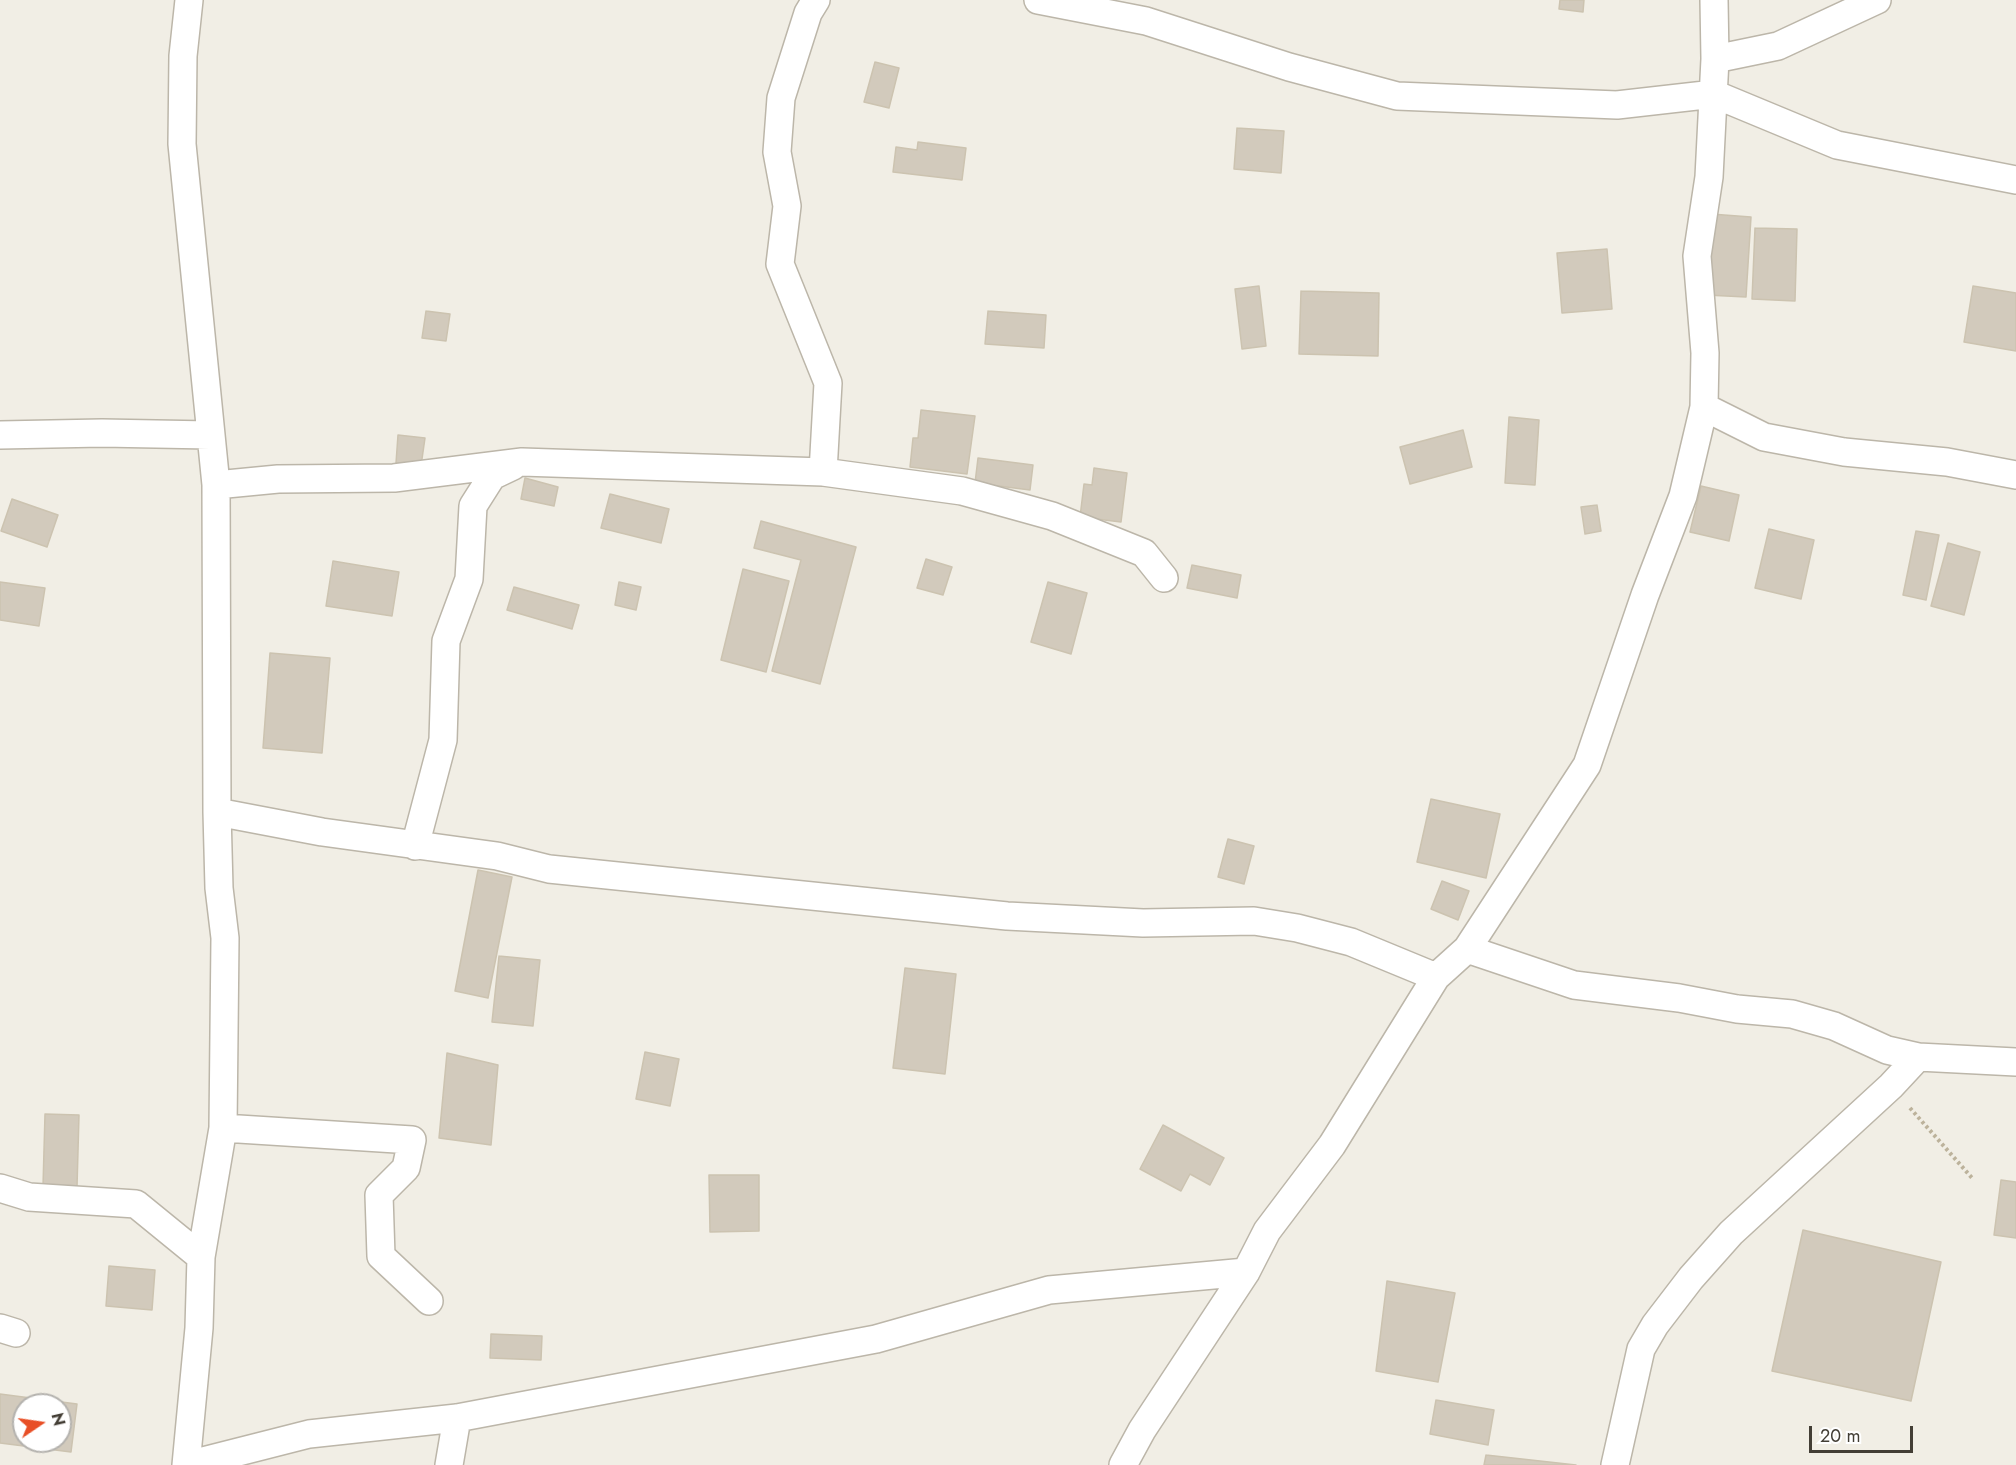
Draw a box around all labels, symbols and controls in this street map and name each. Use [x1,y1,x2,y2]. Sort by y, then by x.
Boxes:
north arrow [12,1393,72,1453]
text: N [45,1411,71,1428]
scale bar [1812,1414,1916,1452]
text: 20 m [1820,1423,1860,1449]

